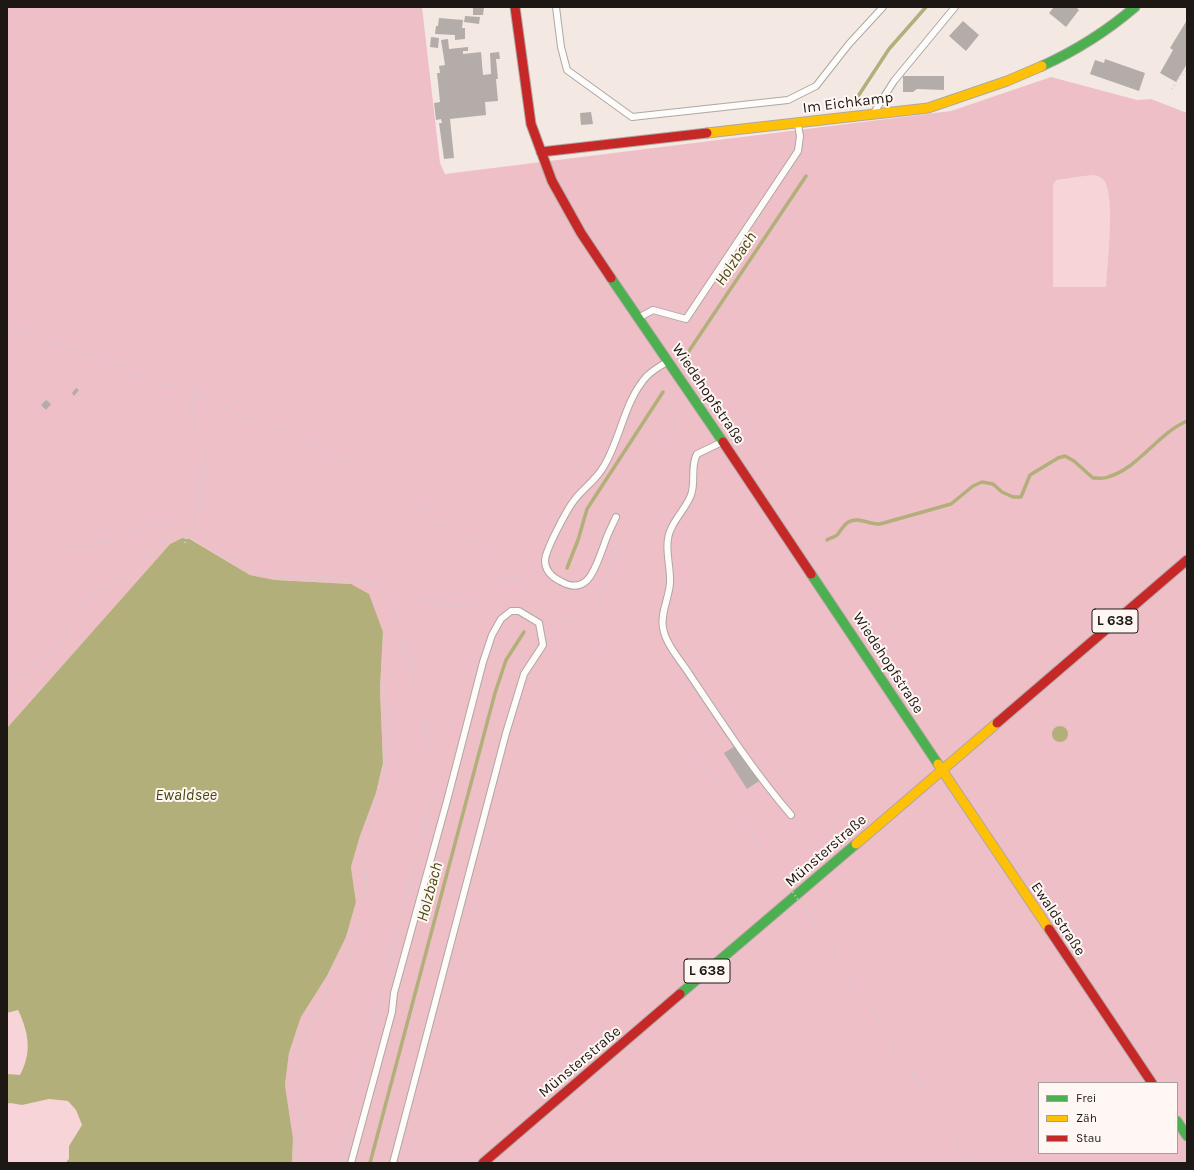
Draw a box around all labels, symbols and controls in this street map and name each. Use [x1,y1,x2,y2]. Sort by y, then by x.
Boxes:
street label: Im Eichkamp [802,89,894,117]
water label: Holzbach [711,228,761,290]
street label: Wiedehopfstraße [668,340,748,448]
street label: Wiedehopfstraße [849,609,927,717]
road number: L 638 [1092,609,1138,633]
water label: Ewaldsee [155,785,217,805]
street label: Münsterstraße [782,811,870,891]
water label: Holzbach [413,860,447,924]
street label: Ewaldstraße [1027,879,1089,959]
road number: L 638 [684,959,730,983]
street label: Münsterstraße [535,1022,625,1102]
legend [1038,1082,1178,1154]
text: Frei [1076,1091,1096,1105]
text: Zäh [1076,1111,1097,1125]
text: Stau [1076,1131,1102,1145]

